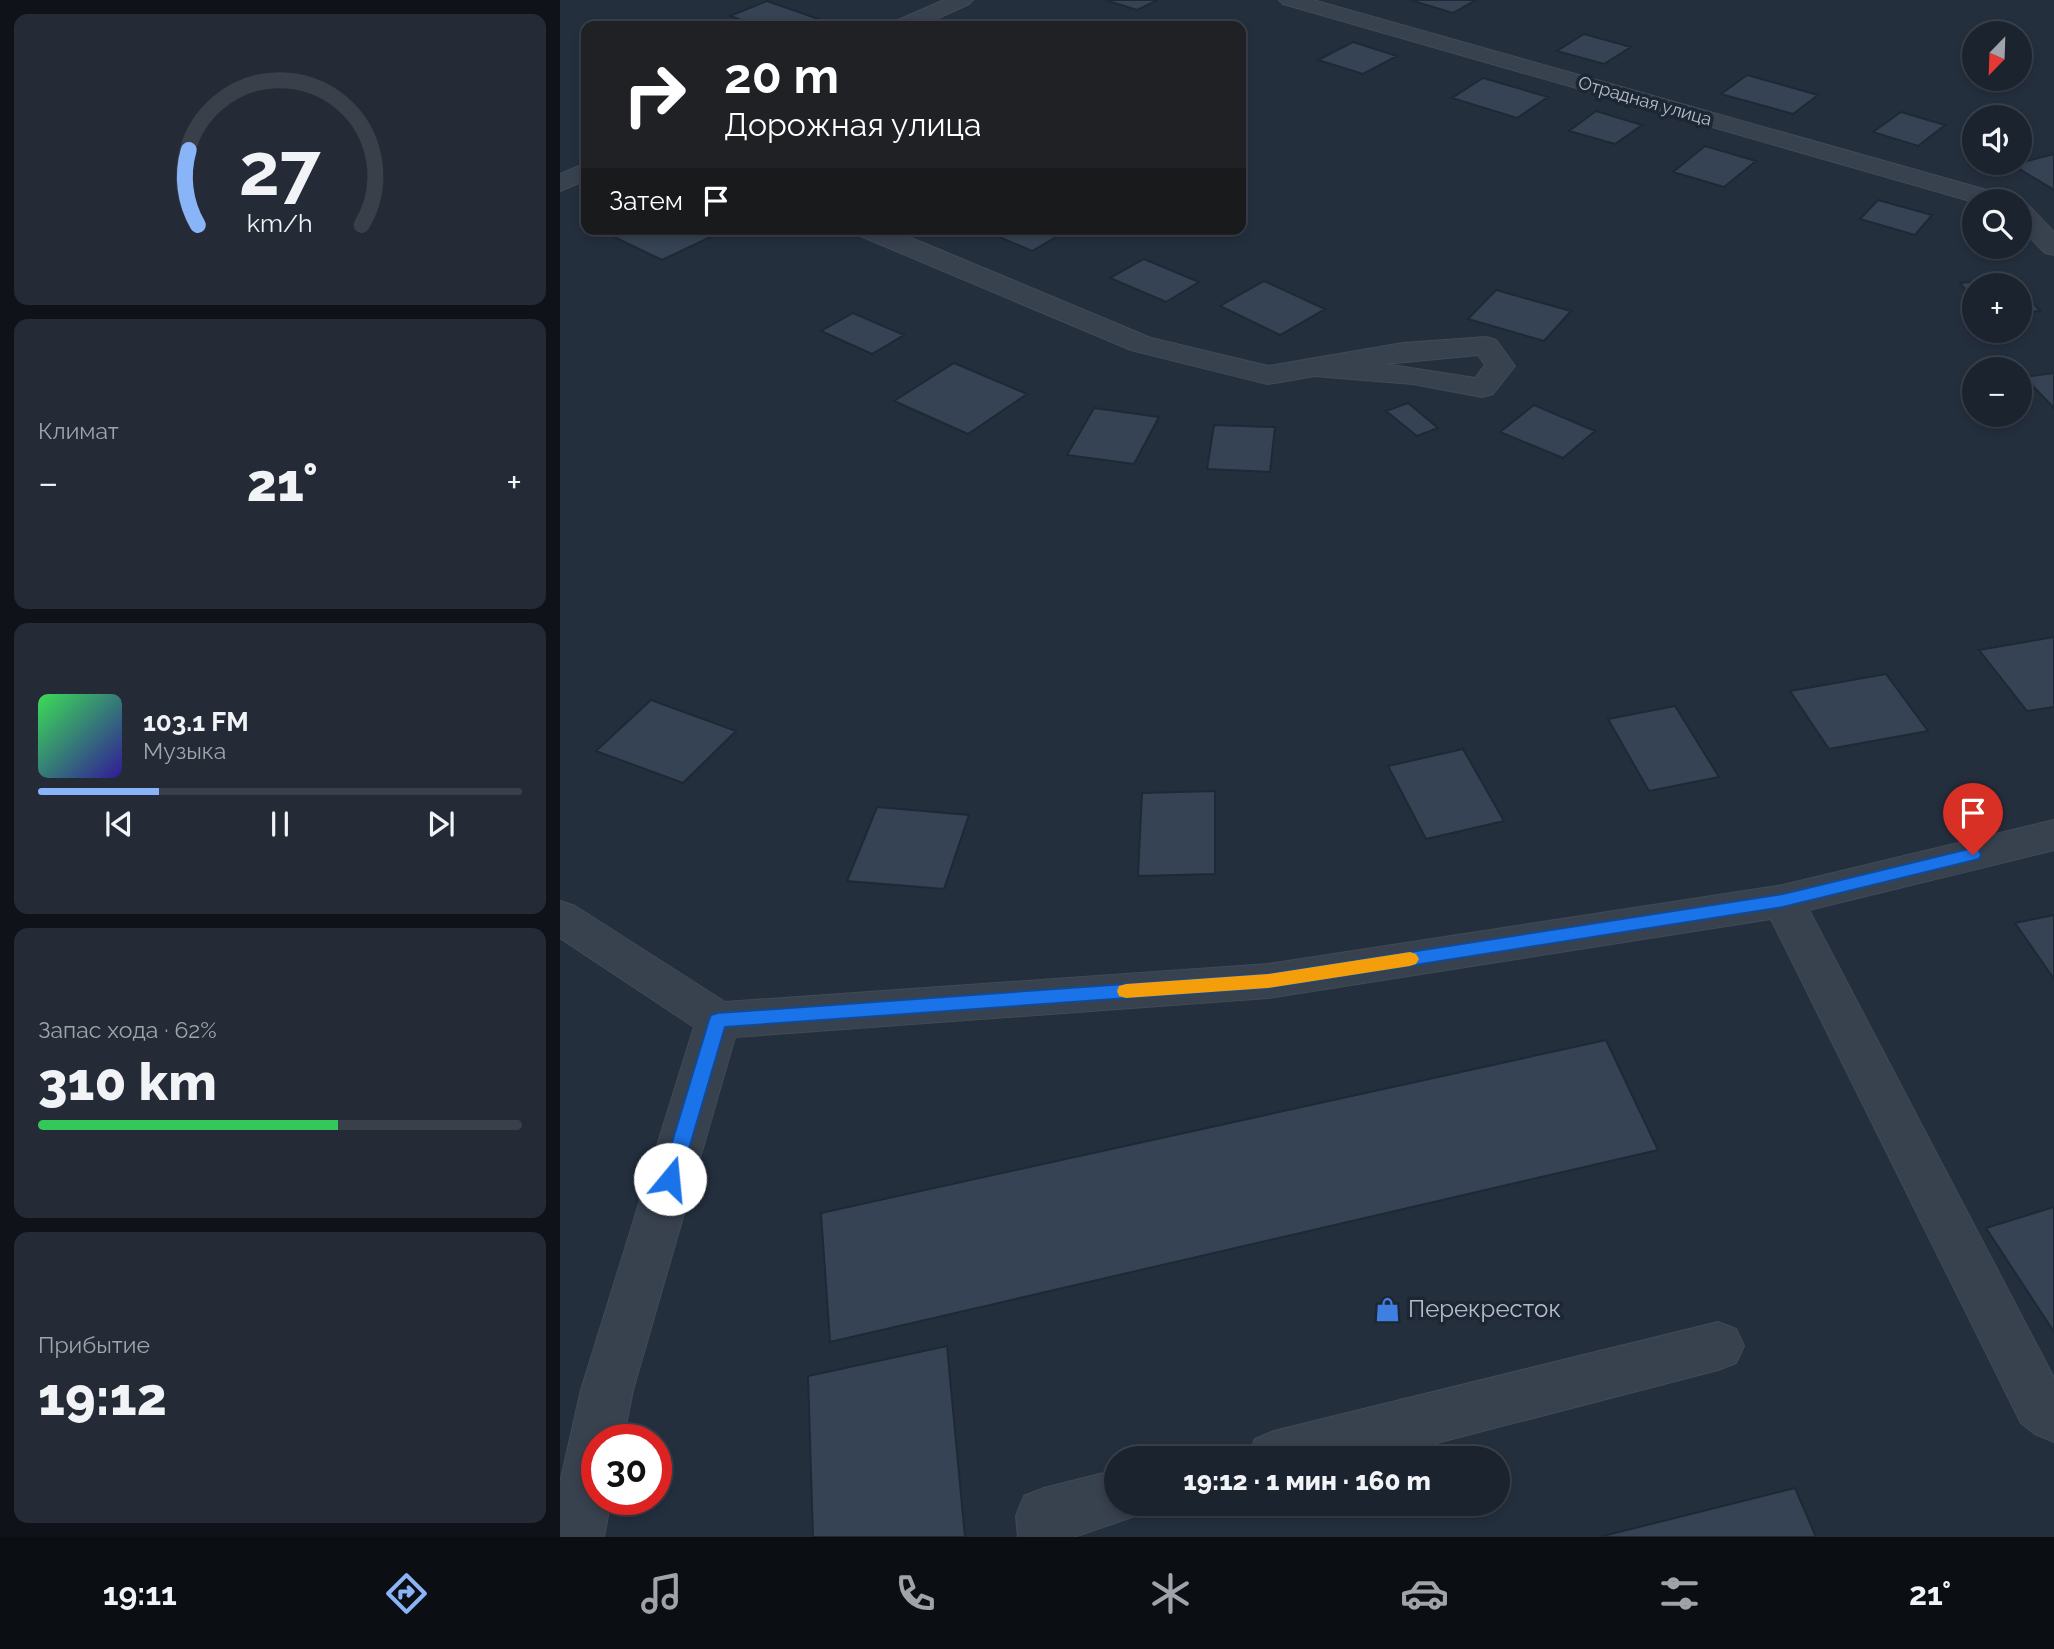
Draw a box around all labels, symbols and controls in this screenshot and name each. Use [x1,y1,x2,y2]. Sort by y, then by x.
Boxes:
north arrow [1962,21,2032,91]
map controls [1962,21,2032,427]
text: 20 m [724,47,839,104]
icon: right [609,49,700,140]
street label: Отрадная улица [1576,71,1714,130]
button: sound [1962,105,2032,175]
text: Дорожная улица [724,106,982,143]
text: 27 [239,128,321,213]
icon: arrive [697,182,735,220]
text: Затем [609,186,683,216]
button: search [1962,189,2032,259]
text: km/h [247,208,313,238]
button: + [1962,273,2032,343]
button: − [1962,357,2032,427]
text: Климат [38,417,119,444]
text: 21° [247,452,318,513]
text: − [38,460,58,505]
text: + [506,460,522,505]
text: 103.1 FM [143,707,249,737]
text: Музыка [143,737,226,764]
pin [1943,783,2003,855]
icon: arrive [1954,794,1992,832]
icon: previous [100,805,138,843]
icon: pause [261,805,299,843]
icon: next [422,805,460,843]
text: Запас хода · 62% [38,1016,217,1043]
text: 310 km [38,1051,217,1112]
position arrow [633,1142,707,1216]
place label: Перекресток [1408,1294,1561,1323]
shop icon: Перекресток [1374,1295,1402,1323]
text: Прибытие [38,1331,150,1358]
text: 19:12 [38,1366,167,1427]
speed limit sign: 30 [581,1424,672,1515]
text: 19:12 · 1 мин · 160 m [1183,1466,1431,1496]
icon: directions [382,1569,431,1618]
icon: music [637,1569,686,1618]
icon: phone [891,1569,940,1618]
icon: climate [1146,1569,1195,1618]
icon: car [1400,1569,1449,1618]
icon: filters [1655,1569,1704,1618]
text: 19:11 [103,1575,177,1612]
text: 21° [1909,1575,1951,1612]

